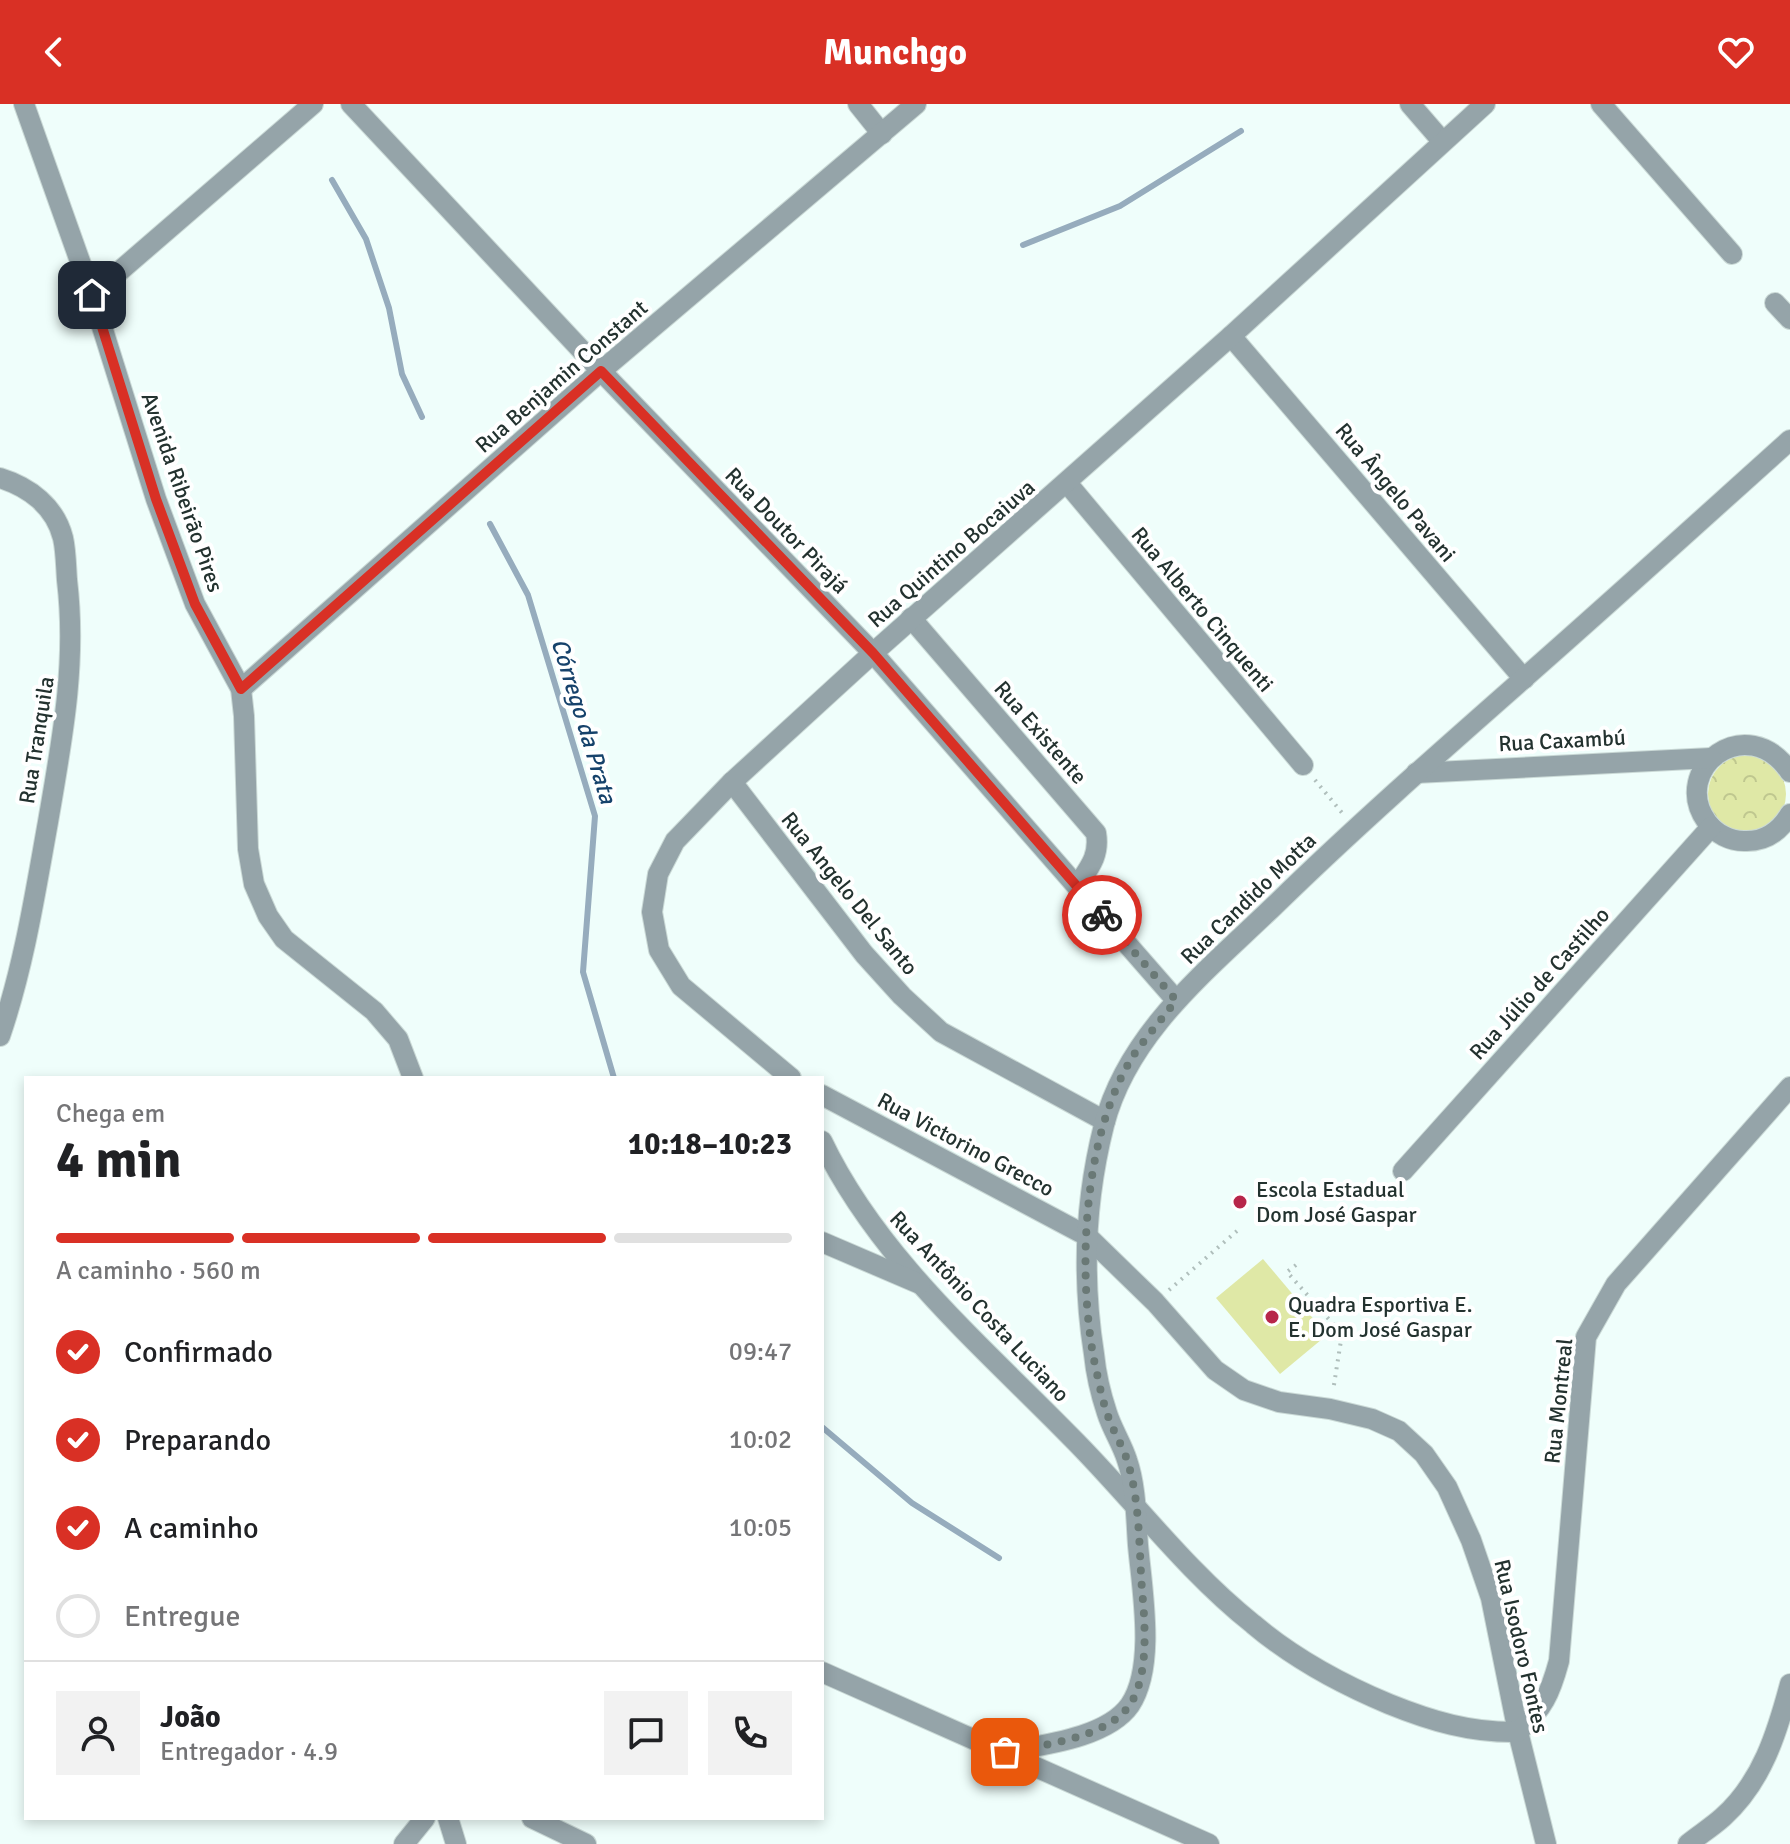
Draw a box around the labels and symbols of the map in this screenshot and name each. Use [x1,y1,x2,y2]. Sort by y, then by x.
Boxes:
pin [58,261,126,329]
street label: Rua Benjamin Constant [470,294,653,459]
street label: Avenida Ribeirão Pires [136,389,229,595]
street label: Rua Ângelo Pavani [1330,417,1462,567]
street label: Rua Doutor Pirajá [720,462,854,599]
street label: Rua Quintino Bocaiuva [862,473,1040,633]
street label: Rua Alberto Cinquenti [1126,521,1280,697]
water label: Córrego da Prata [545,635,624,808]
street label: Rua Tranquila [13,674,60,806]
street label: Rua Existente [988,675,1093,789]
street label: Rua Caxambú [1498,724,1626,757]
street label: Rua Angelo Del Santo [775,806,924,980]
street label: Rua Candido Motta [1175,827,1322,970]
courier [1062,875,1142,955]
street label: Rua Júlio de Castilho [1464,901,1615,1065]
street label: Rua Victorino Grecco [873,1086,1059,1202]
place label: Escola Estadual Dom José Gaspar [1256,1176,1417,1228]
marker: Escola Estadual Dom José Gaspar [1231,1193,1249,1211]
street label: Rua Antônio Costa Luciano [884,1205,1075,1407]
place label: Quadra Esportiva E. E. Dom José Gaspar [1288,1291,1473,1343]
marker: Quadra Esportiva E. E. Dom José Gaspar [1263,1308,1281,1326]
street label: Rua Montreal [1538,1337,1579,1465]
street label: Rua Isodoro Fontes [1488,1556,1555,1736]
pin [971,1718,1039,1786]

